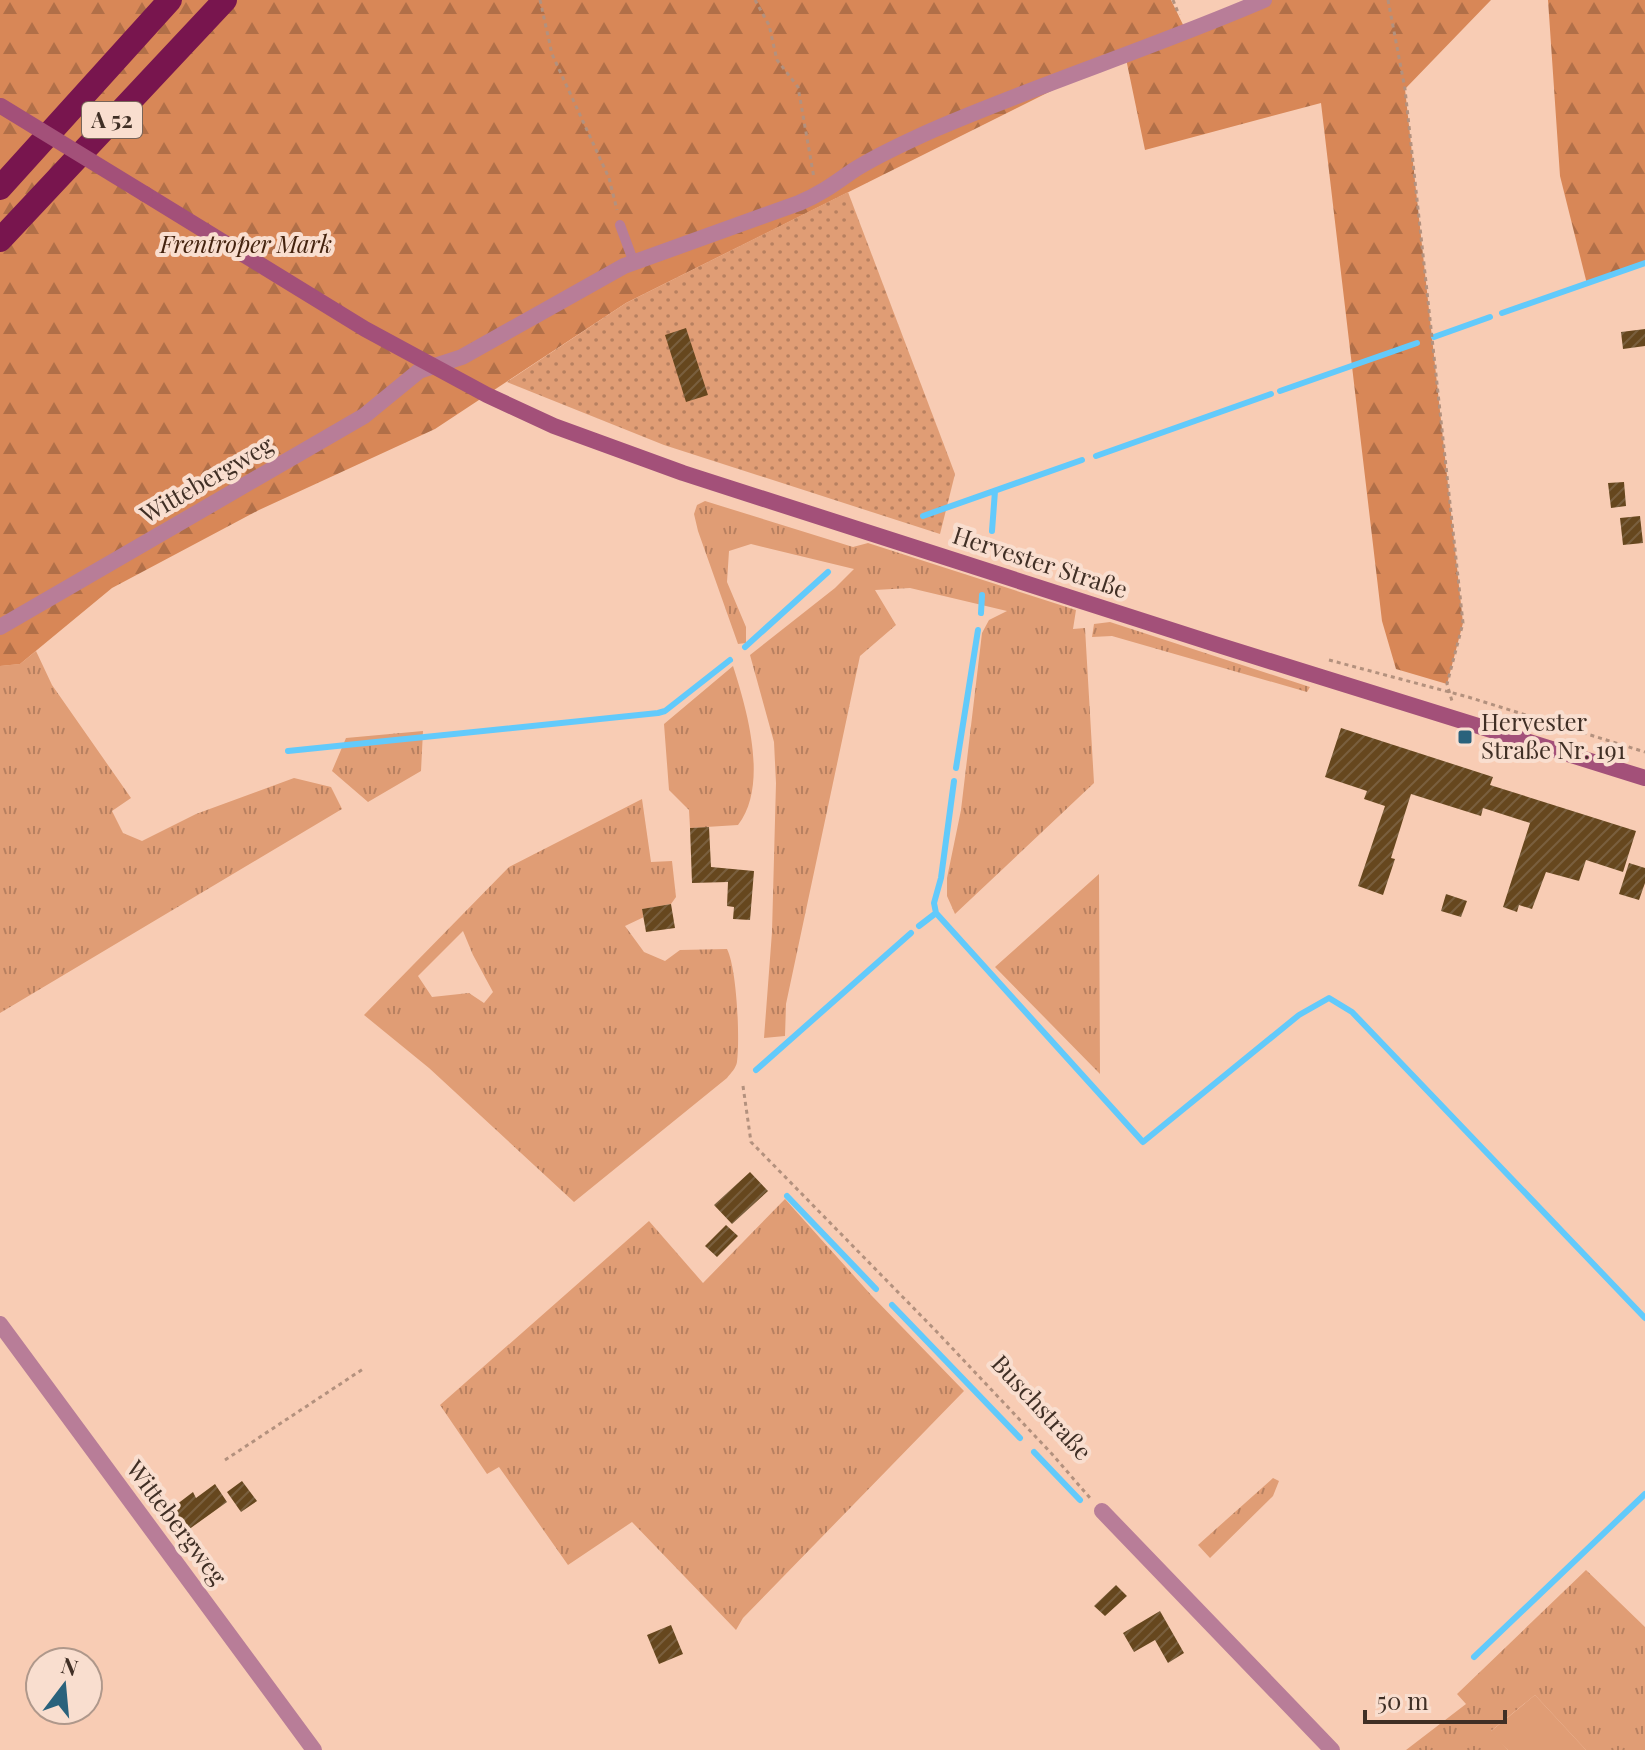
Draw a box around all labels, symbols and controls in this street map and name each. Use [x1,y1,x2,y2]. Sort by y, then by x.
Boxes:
road number: A 52 [82,102,142,138]
park label: Frentroper Mark [159,227,332,259]
street label: Wittebergweg [133,427,278,530]
street label: Hervester Straße [949,518,1132,604]
place label: Hervester Straße Nr. 191 [1481,705,1626,765]
marker: Hervester Straße Nr. 191 [1456,728,1474,746]
street label: Buschstraße [985,1347,1100,1466]
street label: Wittebergweg [120,1452,235,1591]
north arrow [24,1646,104,1726]
text: N [58,1649,82,1682]
scale bar [1365,1674,1505,1724]
text: 50 m [1377,1684,1429,1716]

